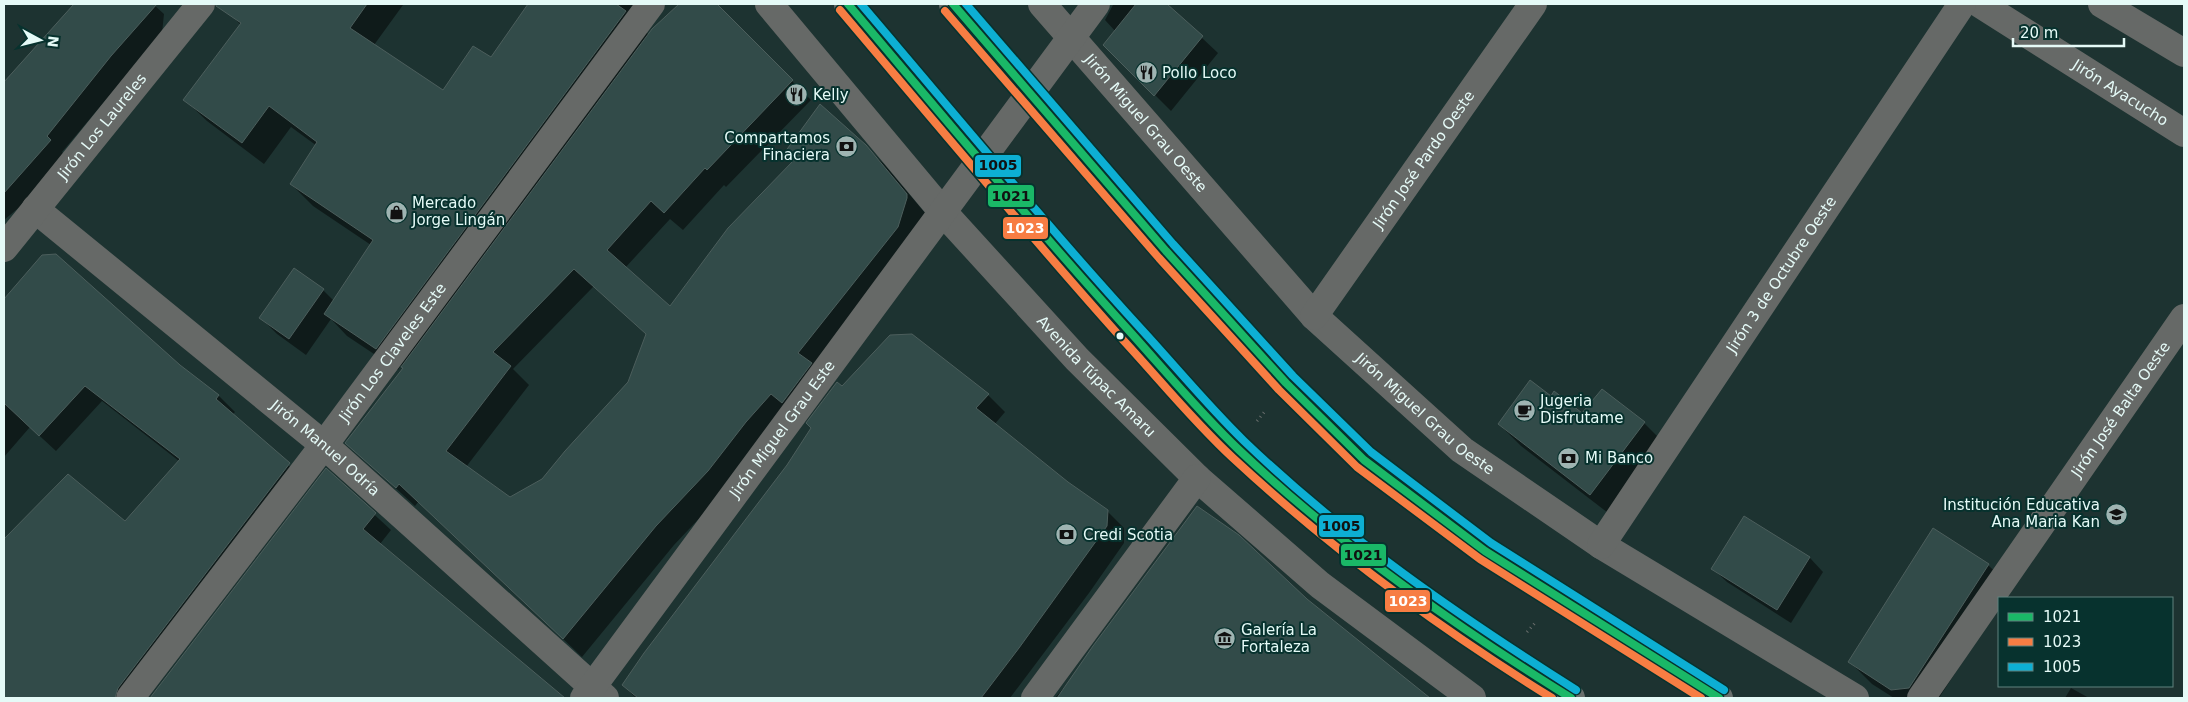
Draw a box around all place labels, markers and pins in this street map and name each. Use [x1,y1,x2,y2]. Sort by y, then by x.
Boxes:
restaurant icon: Pollo Loco [1134,61,1158,85]
place label: Pollo Loco [1162,64,1237,82]
restaurant icon: Kelly [785,83,809,107]
place label: Kelly [813,86,849,104]
place label: Compartamos Finaciera [724,129,830,164]
bank icon: Compartamos Finaciera [834,135,858,159]
place label: Mercado Jorge Lingán [411,194,505,229]
shop icon: Mercado Jorge Lingán [384,200,408,224]
unlabelled marker [1115,331,1125,341]
place label: Jugeria Disfrutame [1539,392,1623,427]
cafe icon: Jugeria Disfrutame [1512,398,1536,422]
bank icon: Mi Banco [1557,446,1581,470]
place label: Mi Banco [1585,449,1653,467]
place label: Institución Educativa Ana Maria Kan [1943,496,2100,531]
school or university icon: Institución Educativa Ana Maria Kan [2104,502,2128,526]
bank icon: Credi Scotia [1055,523,1079,547]
place label: Credi Scotia [1083,526,1173,544]
place label: Galería La Fortaleza [1241,621,1317,656]
museum icon: Galería La Fortaleza [1213,627,1237,651]

